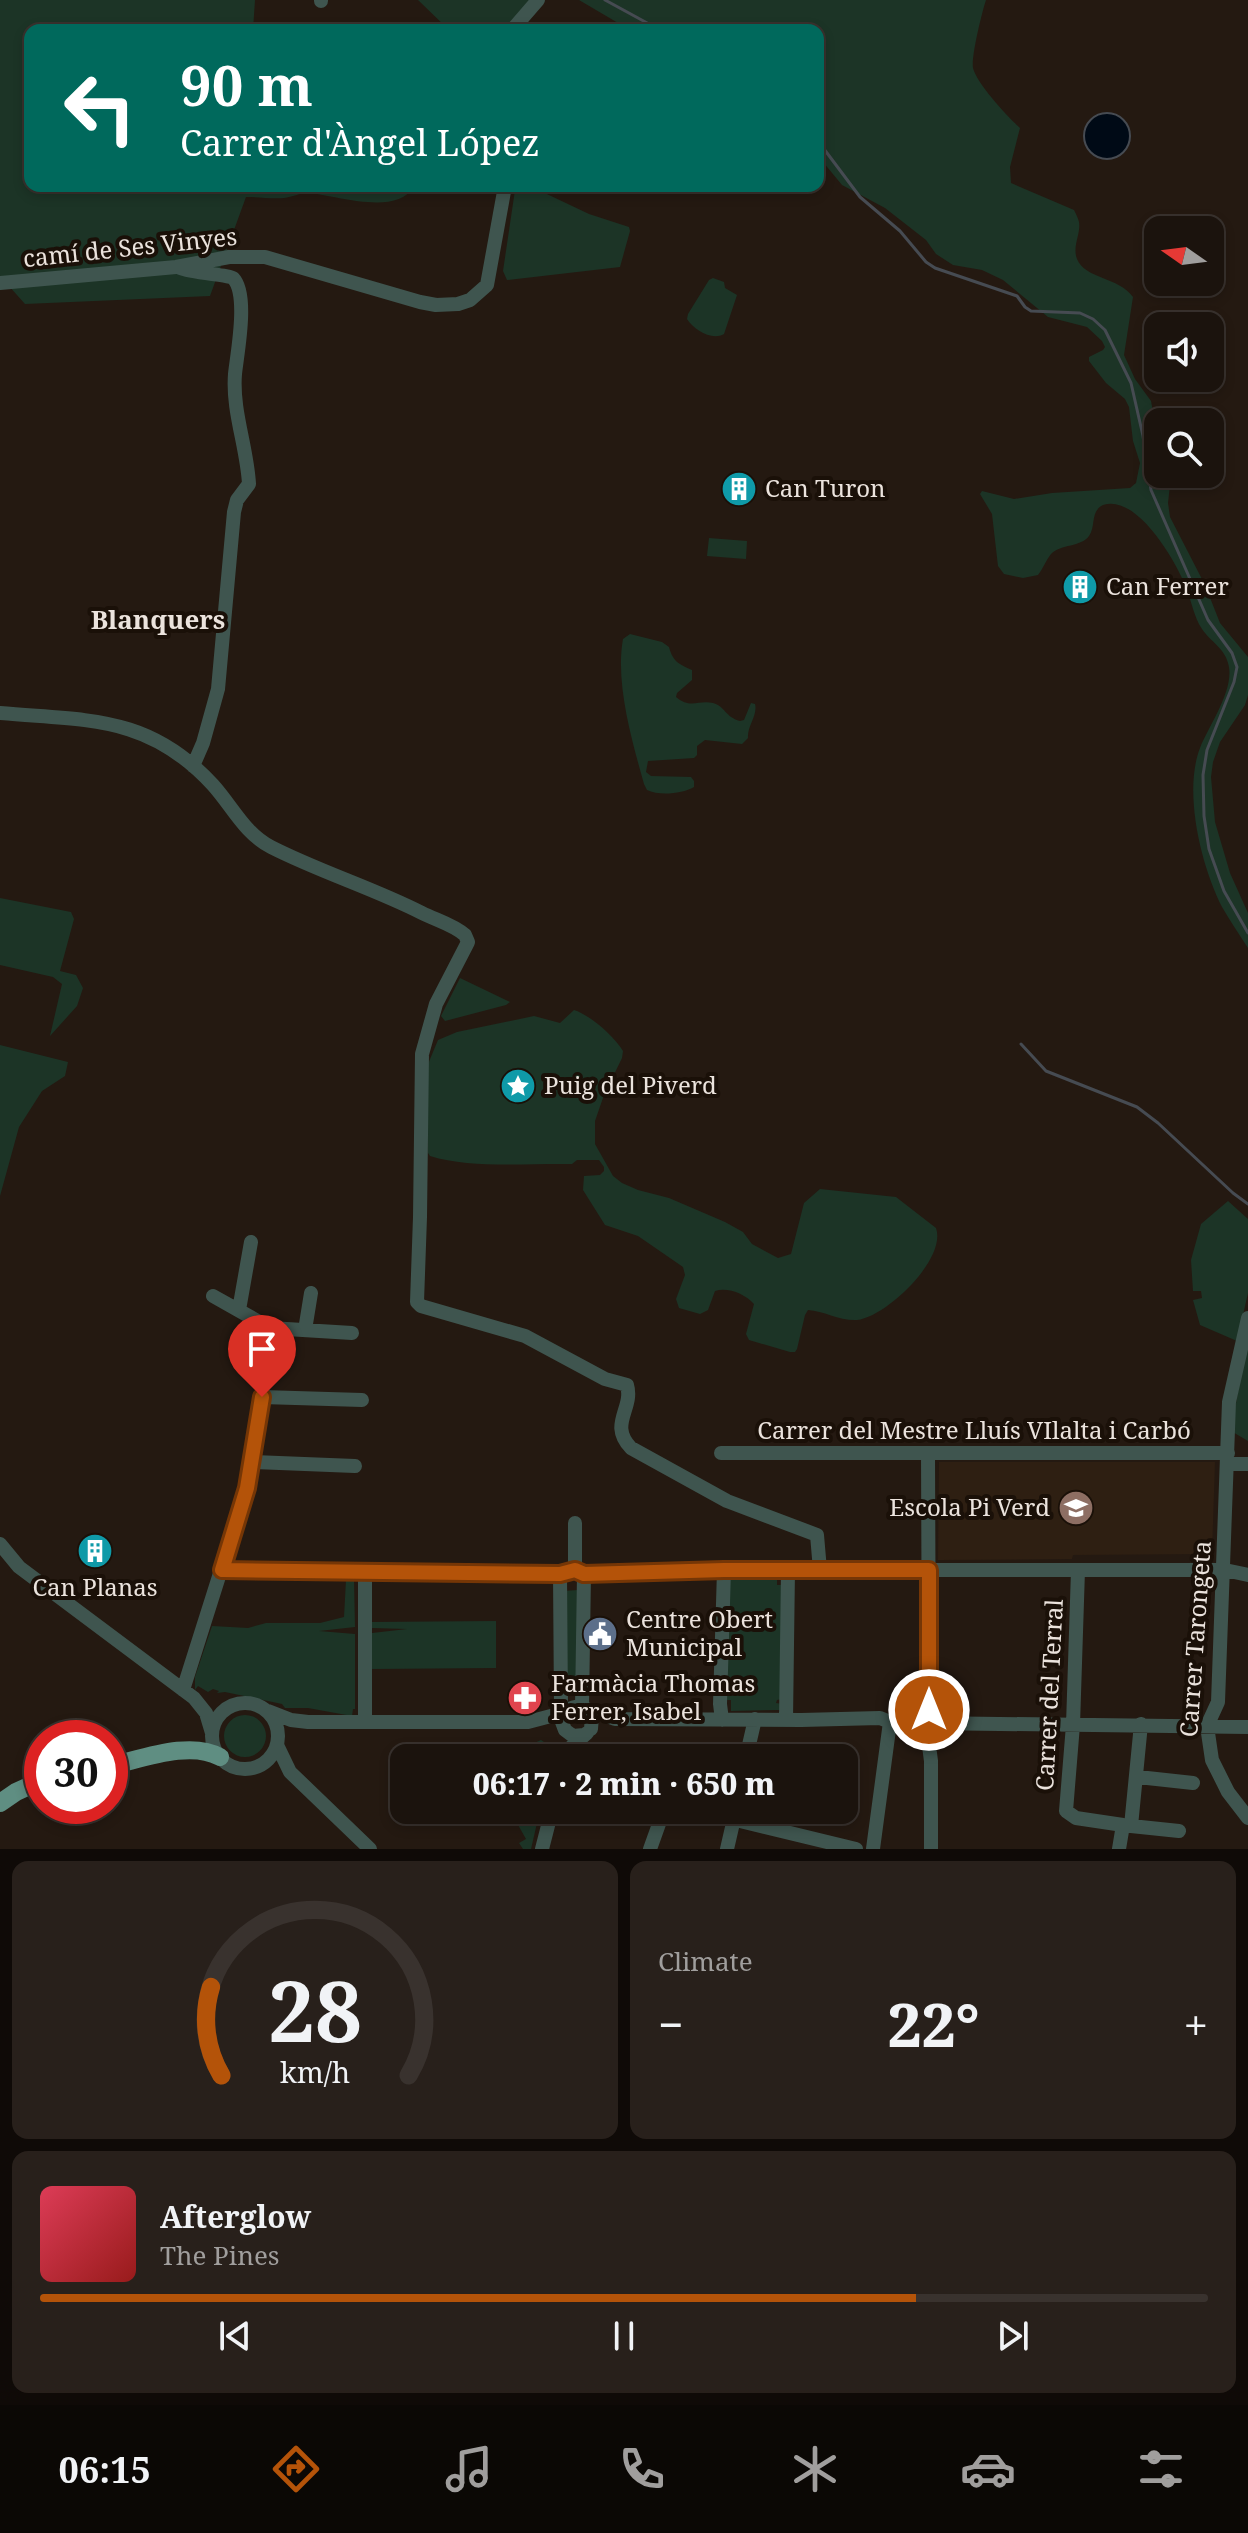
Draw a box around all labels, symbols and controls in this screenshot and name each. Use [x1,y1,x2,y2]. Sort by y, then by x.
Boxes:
text: 90 m [180,46,313,122]
icon: left [48,56,152,160]
text: Carrer d'Àngel López [180,118,540,167]
north arrow [1144,216,1224,296]
map controls [1144,216,1224,488]
street label: camí de Ses Vinyes [21,219,238,274]
button: sound [1144,312,1224,392]
button: search [1144,408,1224,488]
building icon: Can Turon [720,470,758,508]
place label: Can Turon [765,471,886,504]
building icon: Can Ferrer [1061,568,1099,606]
place label: Can Ferrer [1106,569,1229,602]
district label: Blanquers [91,601,225,637]
place icon: Puig del Piverd [499,1067,537,1105]
place label: Puig del Piverd [544,1068,717,1101]
pin [228,1315,296,1397]
icon: arrive [240,1327,284,1371]
street label: Carrer del Mestre Lluís VIlalta i Carbó [757,1413,1191,1446]
school or university icon: Escola Pi Verd [1057,1489,1095,1527]
place label: Escola Pi Verd [889,1490,1050,1523]
building icon: Can Planas [76,1532,114,1570]
street label: Carrer Tarongeta [1171,1539,1218,1738]
place label: Can Planas [32,1570,158,1603]
street label: Carrer del Terral [1027,1598,1070,1792]
place label: Centre Obert Municipal [626,1602,773,1663]
public building icon: Centre Obert Municipal [581,1615,619,1653]
place label: Farmàcia Thomas Ferrer, Isabel [551,1666,755,1727]
position arrow [887,1668,971,1752]
pharmacy icon: Farmàcia Thomas Ferrer, Isabel [506,1679,544,1717]
speed limit sign: 30 [24,1720,128,1824]
text: 06:17 · 2 min · 650 m [473,1763,775,1804]
text: Climate [658,1943,753,1979]
text: 28 [268,1953,362,2066]
text: 22° [887,1983,979,2065]
text: − [658,1994,683,2054]
text: + [1183,1994,1208,2054]
text: km/h [280,2052,350,2091]
text: Afterglow [160,2196,311,2237]
text: The Pines [160,2237,280,2273]
icon: previous [213,2314,257,2358]
icon: pause [602,2314,646,2358]
icon: next [991,2314,1035,2358]
icon: directions [268,2441,324,2497]
icon: music [441,2441,497,2497]
icon: phone [614,2441,670,2497]
icon: climate [787,2441,843,2497]
icon: car [960,2441,1016,2497]
icon: filters [1133,2441,1189,2497]
text: 06:15 [59,2445,151,2494]

